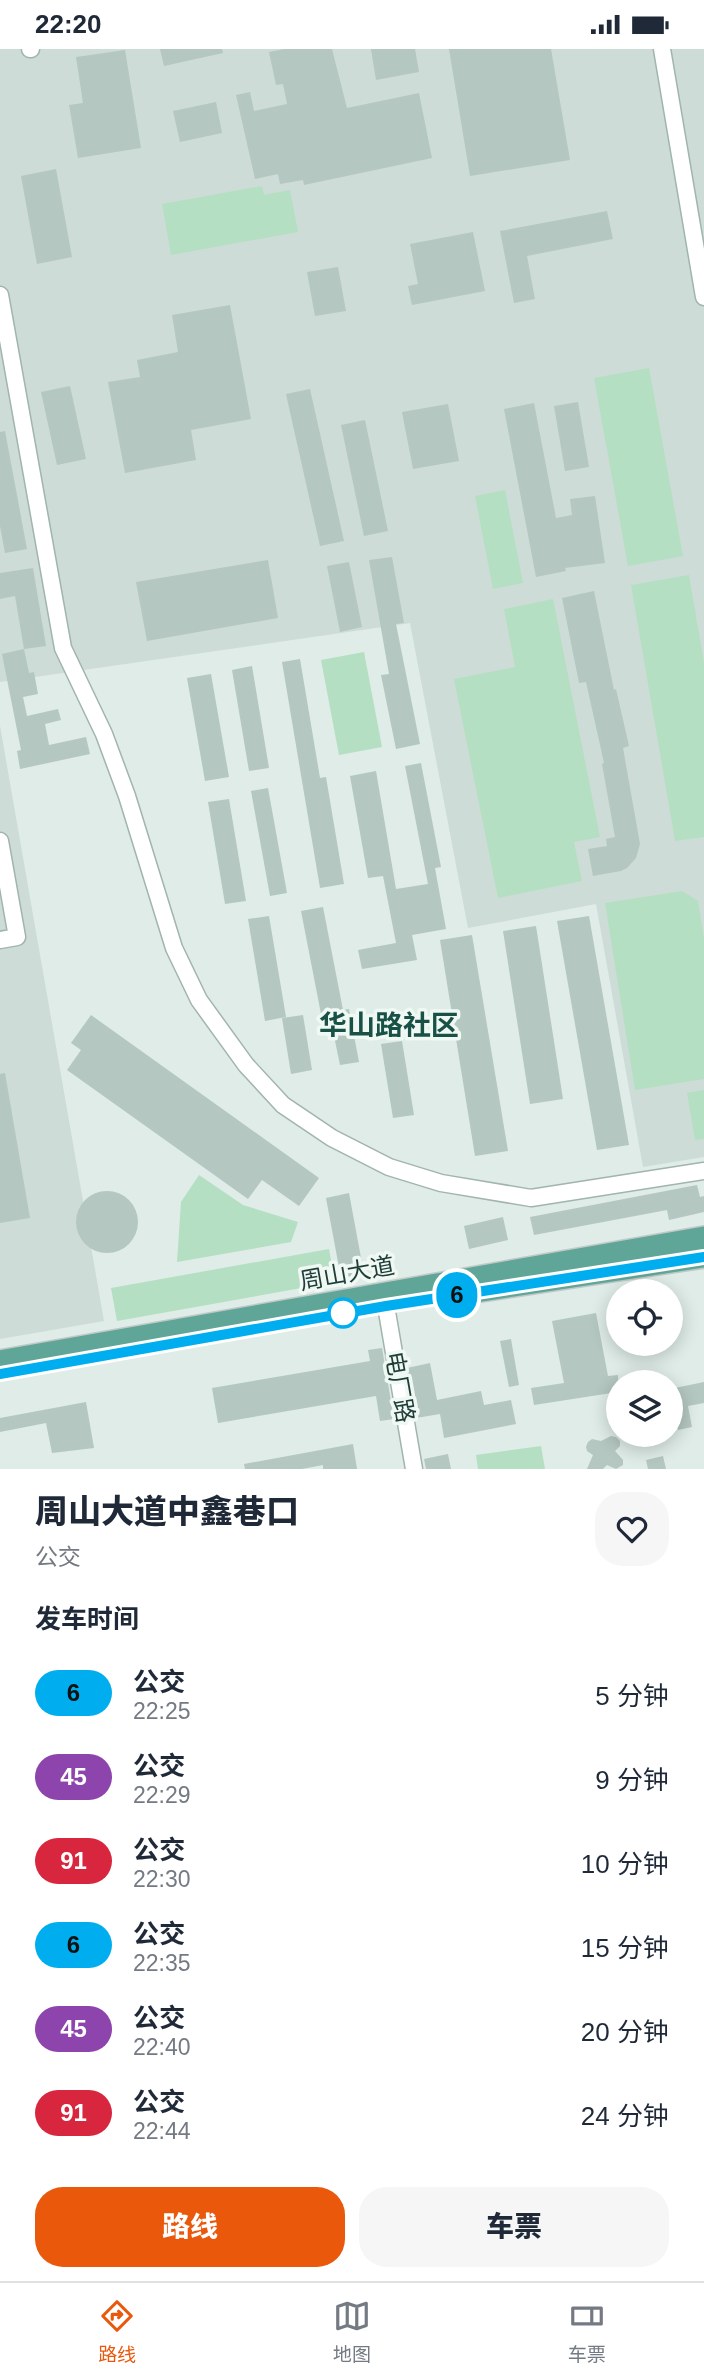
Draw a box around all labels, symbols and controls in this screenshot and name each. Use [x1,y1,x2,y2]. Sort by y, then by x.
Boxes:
text: 22:20 [35,9,102,39]
district label: 华山路社区 [319,1010,459,1041]
street label: 周山大道 [297,1251,397,1295]
line badge: 6 [434,1272,480,1318]
map controls [606,1279,683,1447]
button: locate [606,1279,683,1356]
text: 6 [450,1281,464,1308]
unlabelled marker [328,1298,358,1328]
street label: 电厂路 [380,1349,420,1425]
button: layers [606,1370,683,1447]
button: heart [595,1492,669,1566]
text: 周山大道中鑫巷口 [35,1493,299,1530]
text: 公交 [35,1544,81,1570]
text: 发车时间 [35,1604,139,1634]
text: 公交 [133,1667,185,1697]
text: 6 [67,1679,80,1706]
text: 5 分钟 [595,1681,669,1711]
text: 22:25 [133,1698,191,1724]
text: 公交 [133,1751,185,1781]
text: 45 [60,1763,87,1790]
text: 9 分钟 [595,1765,669,1795]
text: 22:29 [133,1782,191,1808]
text: 公交 [133,1835,185,1865]
text: 91 [60,1847,87,1874]
text: 10 分钟 [581,1849,669,1879]
text: 22:30 [133,1866,191,1892]
text: 公交 [133,1919,185,1949]
text: 6 [67,1931,80,1958]
text: 15 分钟 [581,1933,669,1963]
text: 22:35 [133,1950,191,1976]
text: 公交 [133,2003,185,2033]
text: 45 [60,2015,87,2042]
text: 20 分钟 [581,2017,669,2047]
text: 22:40 [133,2034,191,2060]
text: 公交 [133,2087,185,2117]
text: 91 [60,2099,87,2126]
text: 24 分钟 [581,2101,669,2131]
text: 22:44 [133,2118,191,2144]
button: 路线 [35,2187,345,2267]
button: 车票 [359,2187,669,2267]
tab: 路线 [98,2297,136,2366]
tab: 地图 [333,2297,371,2366]
tab: 车票 [568,2297,606,2366]

